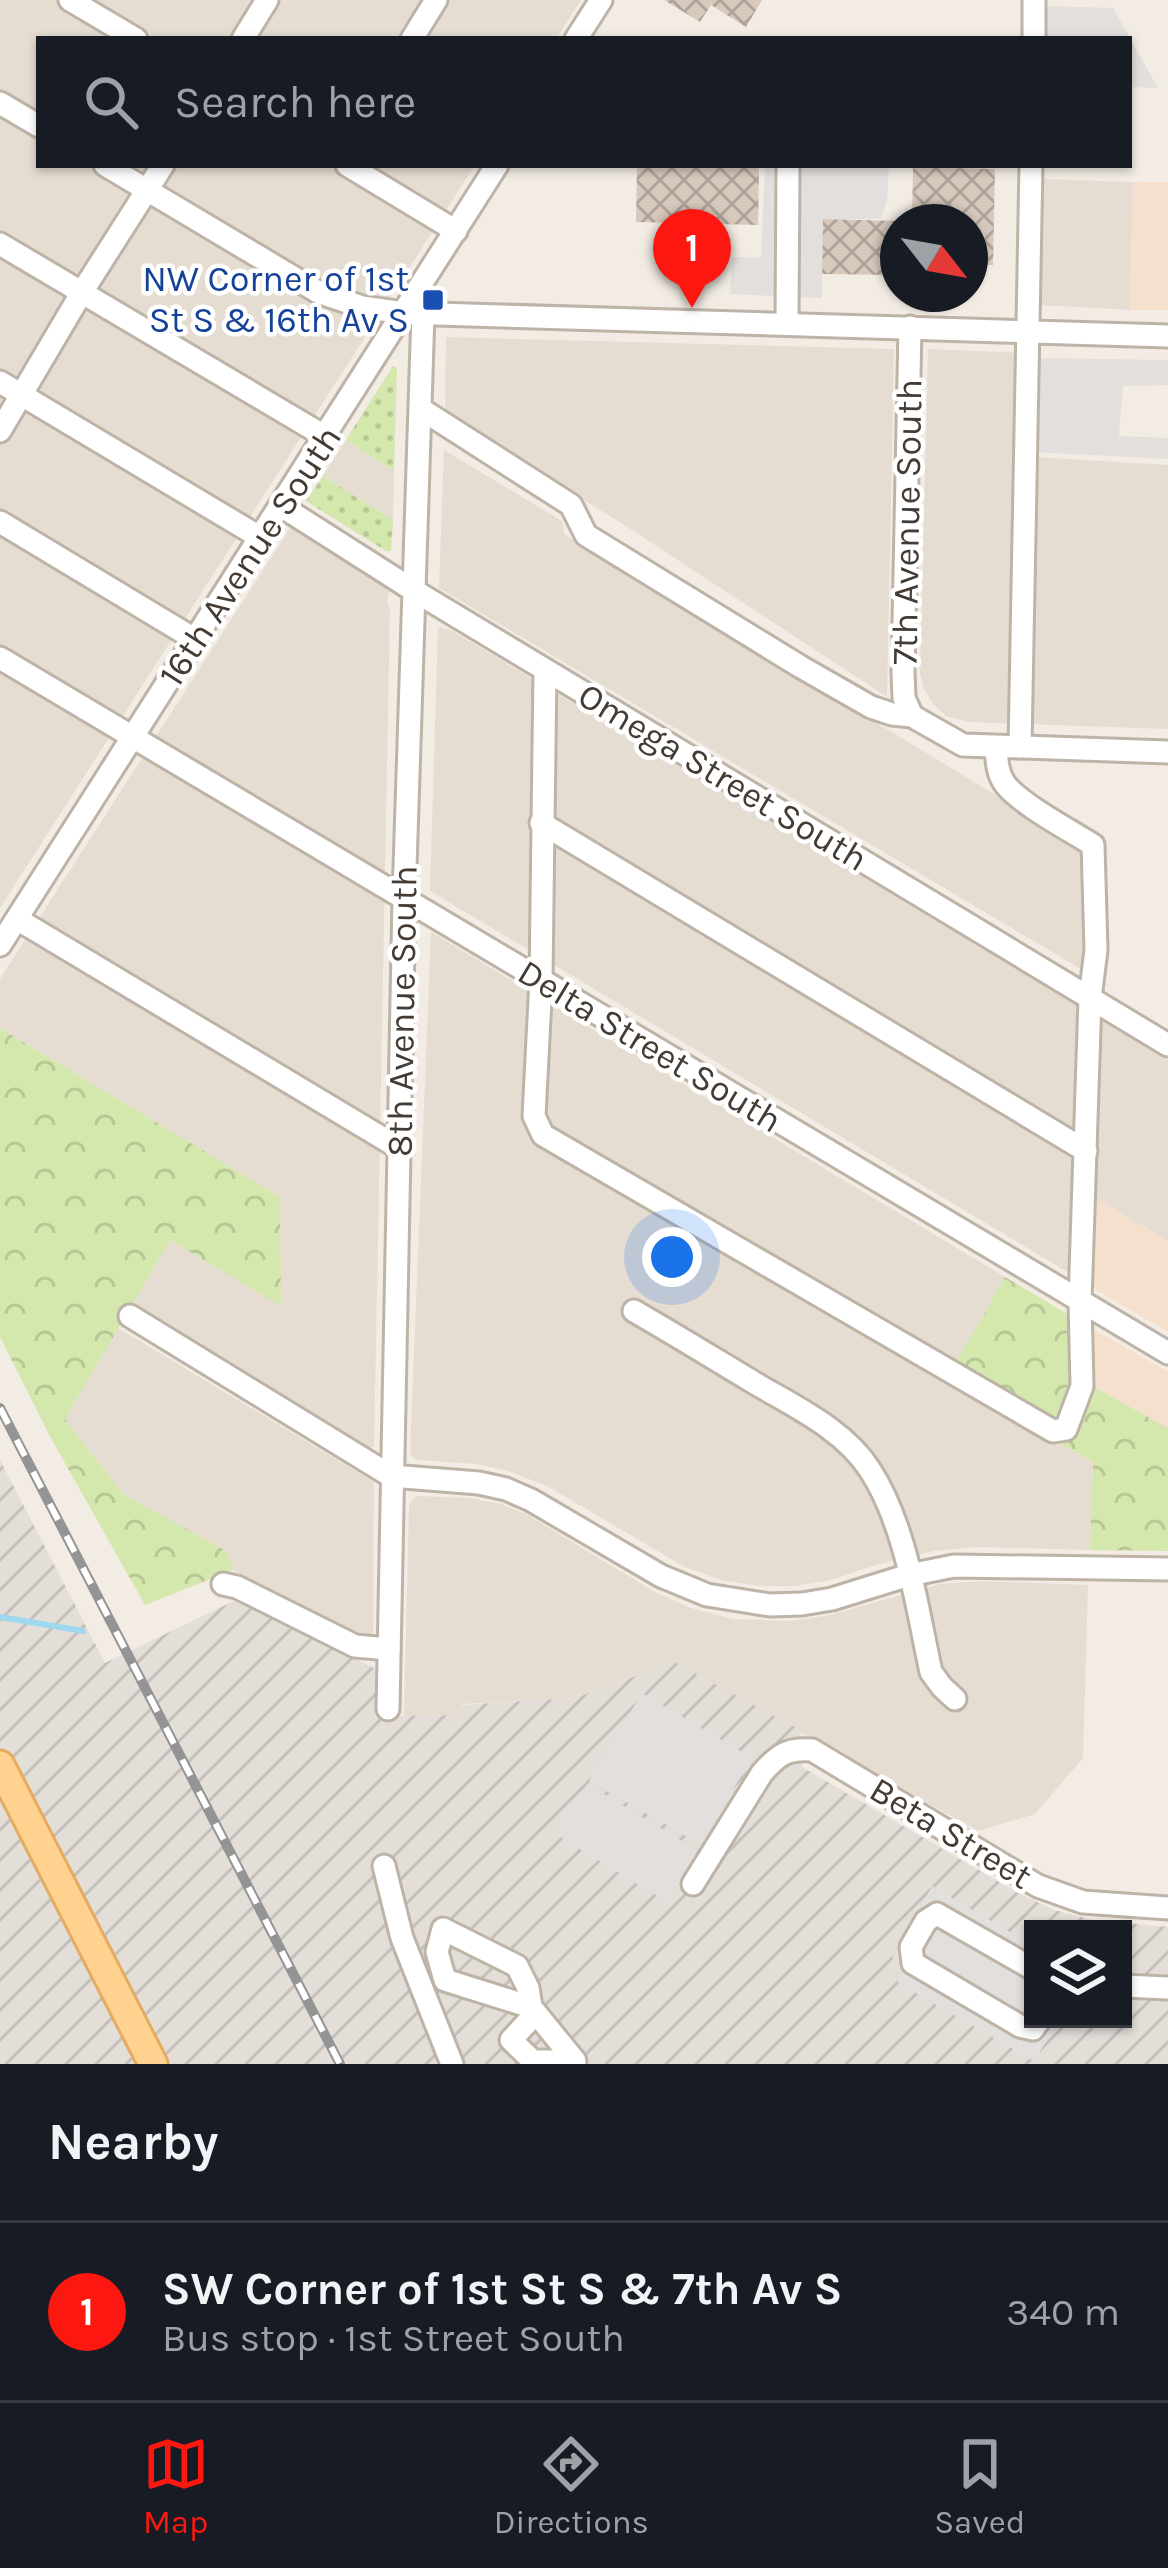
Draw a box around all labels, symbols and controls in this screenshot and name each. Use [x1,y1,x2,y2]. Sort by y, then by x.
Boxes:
search box [36,36,1132,168]
icon: search [78,69,144,135]
text: Search here [174,76,416,128]
north arrow [880,204,988,312]
pin: 1 [653,209,731,308]
place label: NW Corner of 1st St S & 16th Av S [142,258,409,341]
marker: NW Corner of 1st St S & 16th Av S [420,287,446,313]
street label: 7th Avenue South [884,379,930,665]
street label: 16th Avenue South [150,418,350,694]
street label: Omega Street South [571,674,875,880]
street label: 8th Avenue South [378,865,426,1157]
street label: Delta Street South [511,951,789,1141]
your location [642,1227,702,1287]
street label: Beta Street [862,1768,1040,1898]
map controls [1024,1920,1132,2028]
button: layers [1024,1920,1132,2028]
text: Nearby [48,2112,218,2172]
text: SW Corner of 1st St S & 7th Av S [162,2263,843,2315]
text: 1 [80,2289,94,2335]
text: 340 m [1006,2289,1120,2335]
text: Bus stop · 1st Street South [162,2315,625,2361]
tab: Map [143,2431,209,2541]
tab: Directions [494,2431,649,2541]
tab: Saved [934,2431,1025,2541]

